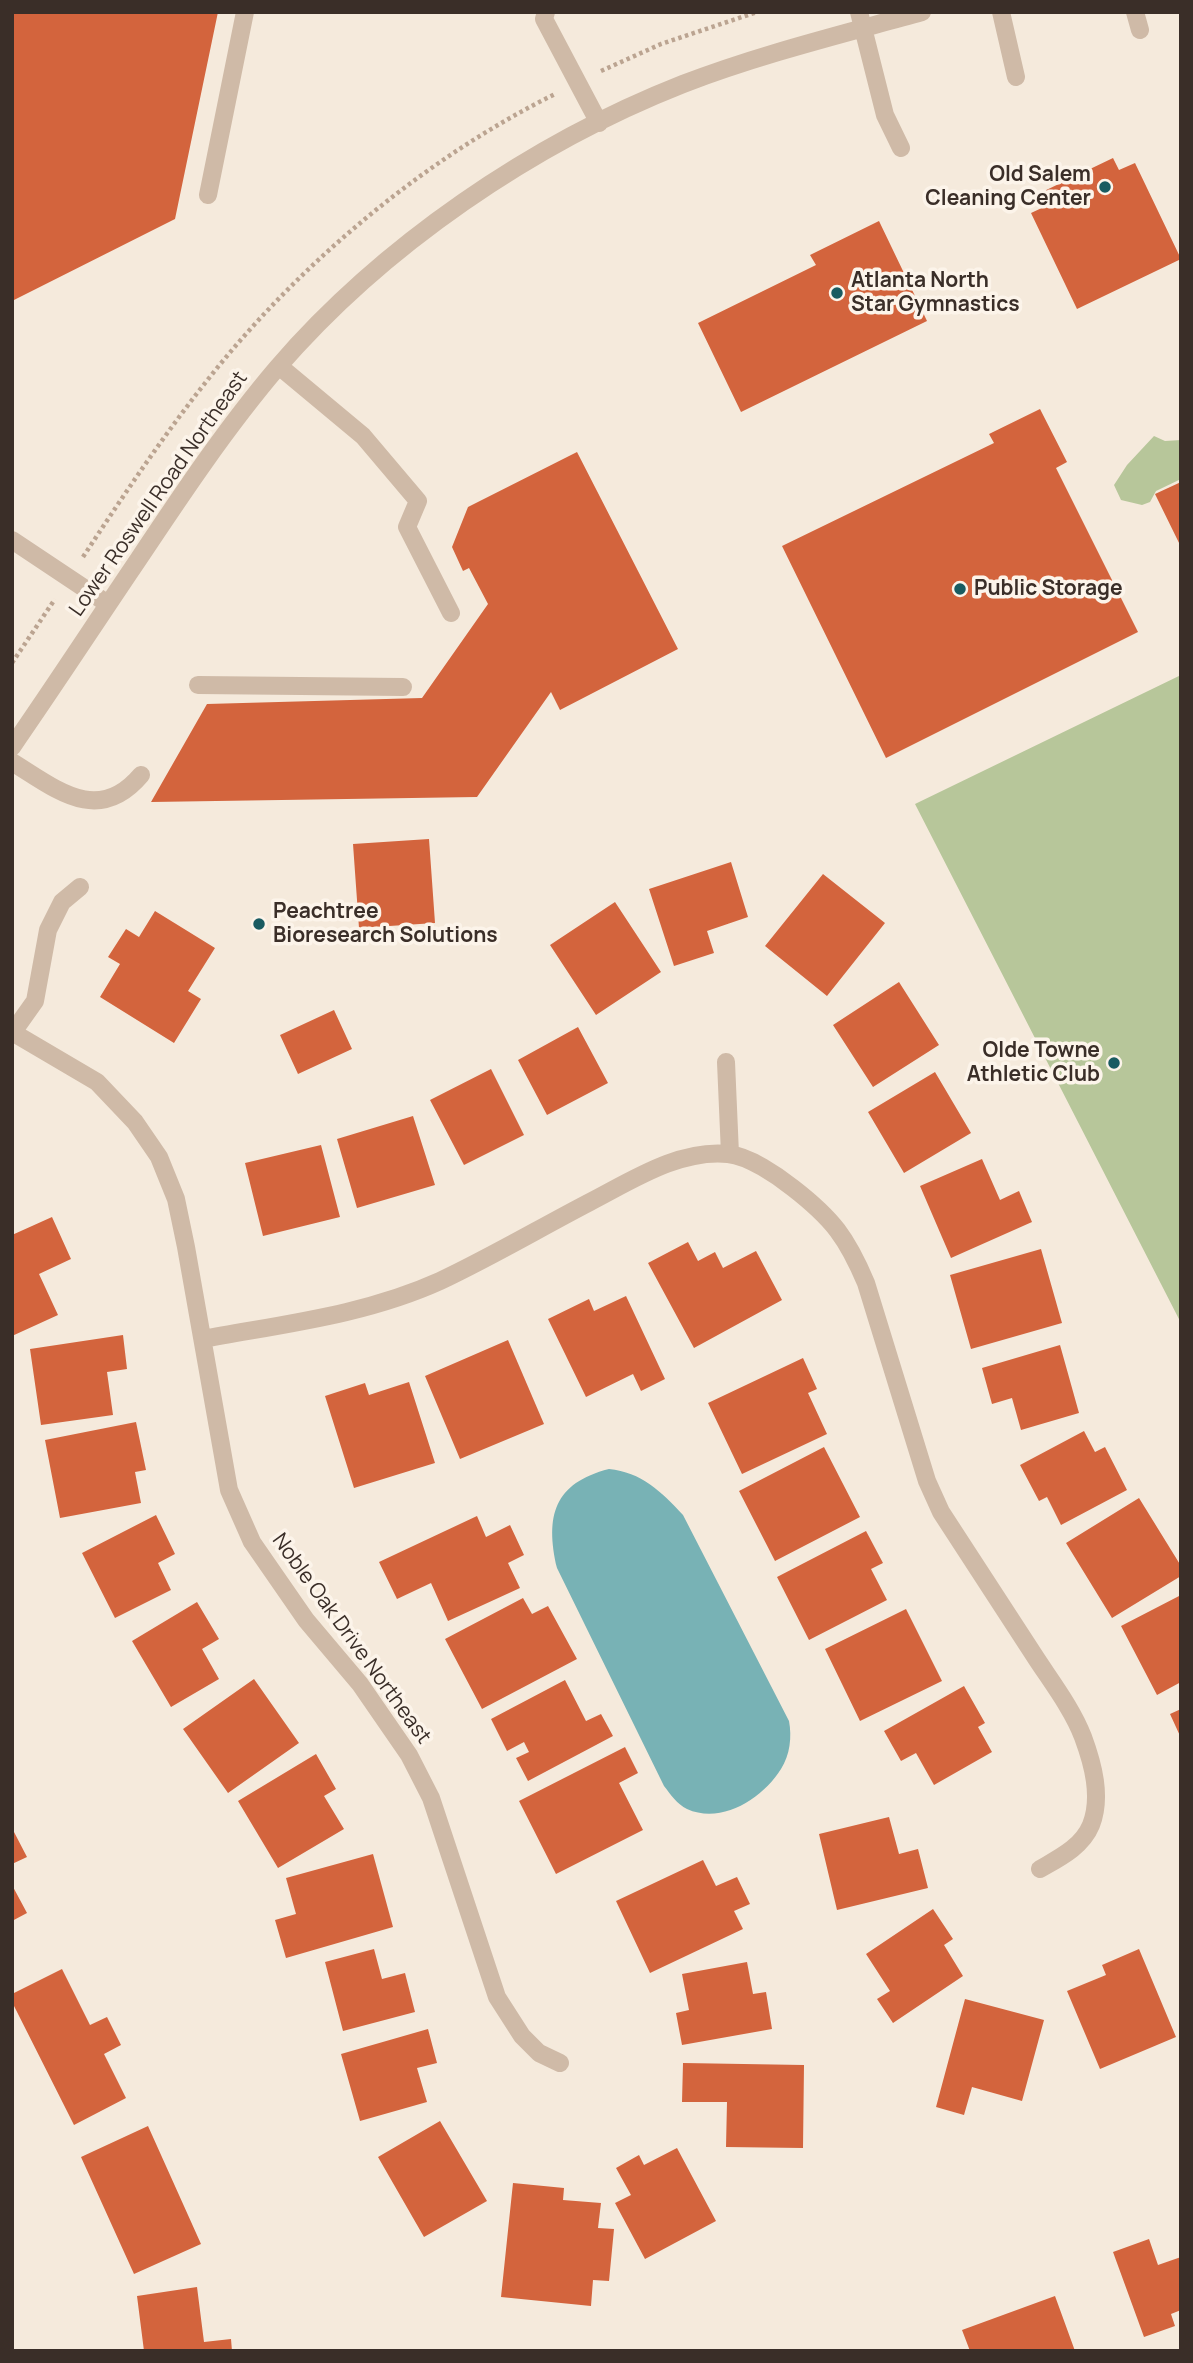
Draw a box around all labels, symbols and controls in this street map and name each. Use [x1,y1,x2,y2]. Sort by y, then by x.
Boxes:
place label: Old Salem Cleaning Center [925,162,1091,212]
marker: Old Salem Cleaning Center [1097,179,1113,195]
place label: Atlanta North Star Gymnastics [851,268,1020,318]
marker: Atlanta North Star Gymnastics [829,285,845,301]
street label: Lower Roswell Road Northeast [65,367,253,621]
place label: Public Storage [974,576,1123,602]
marker: Public Storage [952,581,968,597]
place label: Peachtree Bioresearch Solutions [273,899,498,949]
marker: Peachtree Bioresearch Solutions [251,916,267,932]
place label: Olde Towne Athletic Club [967,1038,1100,1088]
marker: Olde Towne Athletic Club [1106,1055,1122,1071]
street label: Noble Oak Drive Northeast [266,1529,436,1749]

